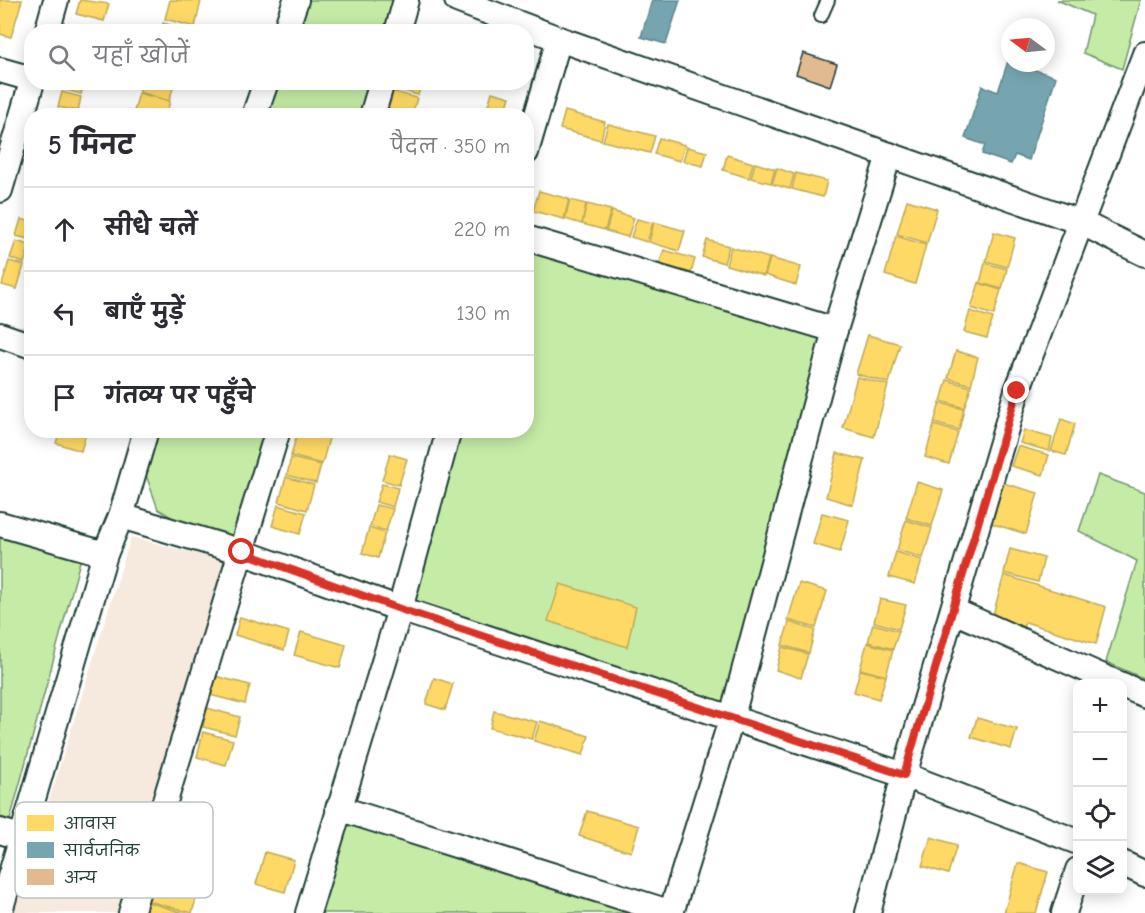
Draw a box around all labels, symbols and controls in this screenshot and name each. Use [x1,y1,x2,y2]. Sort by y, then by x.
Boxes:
north arrow [1001,18,1055,72]
search box [24,24,534,90]
icon: search [45,41,78,74]
text: यहाँ खोजें [93,43,189,69]
text: 5 मिनट [48,131,134,161]
text: पैदल · 350 m [391,135,510,158]
icon: ahead [48,213,81,246]
text: सीधे चलें [105,215,197,241]
text: 220 m [454,218,510,241]
icon: left [48,297,81,330]
text: बाएँ मुड़ें [105,299,184,325]
text: 130 m [457,302,510,325]
route end [1003,377,1029,403]
icon: arrive [48,381,81,414]
text: गंतव्य पर पहुँचे [105,383,254,409]
route start [228,538,254,564]
map controls [1073,679,1127,895]
button: + [1073,679,1127,733]
button: − [1073,733,1127,787]
button: locate [1073,787,1127,841]
legend [15,802,213,898]
text: आवास [64,815,117,833]
text: सार्वजनिक [63,838,141,860]
button: layers [1073,841,1127,895]
text: अन्य [64,869,98,887]

